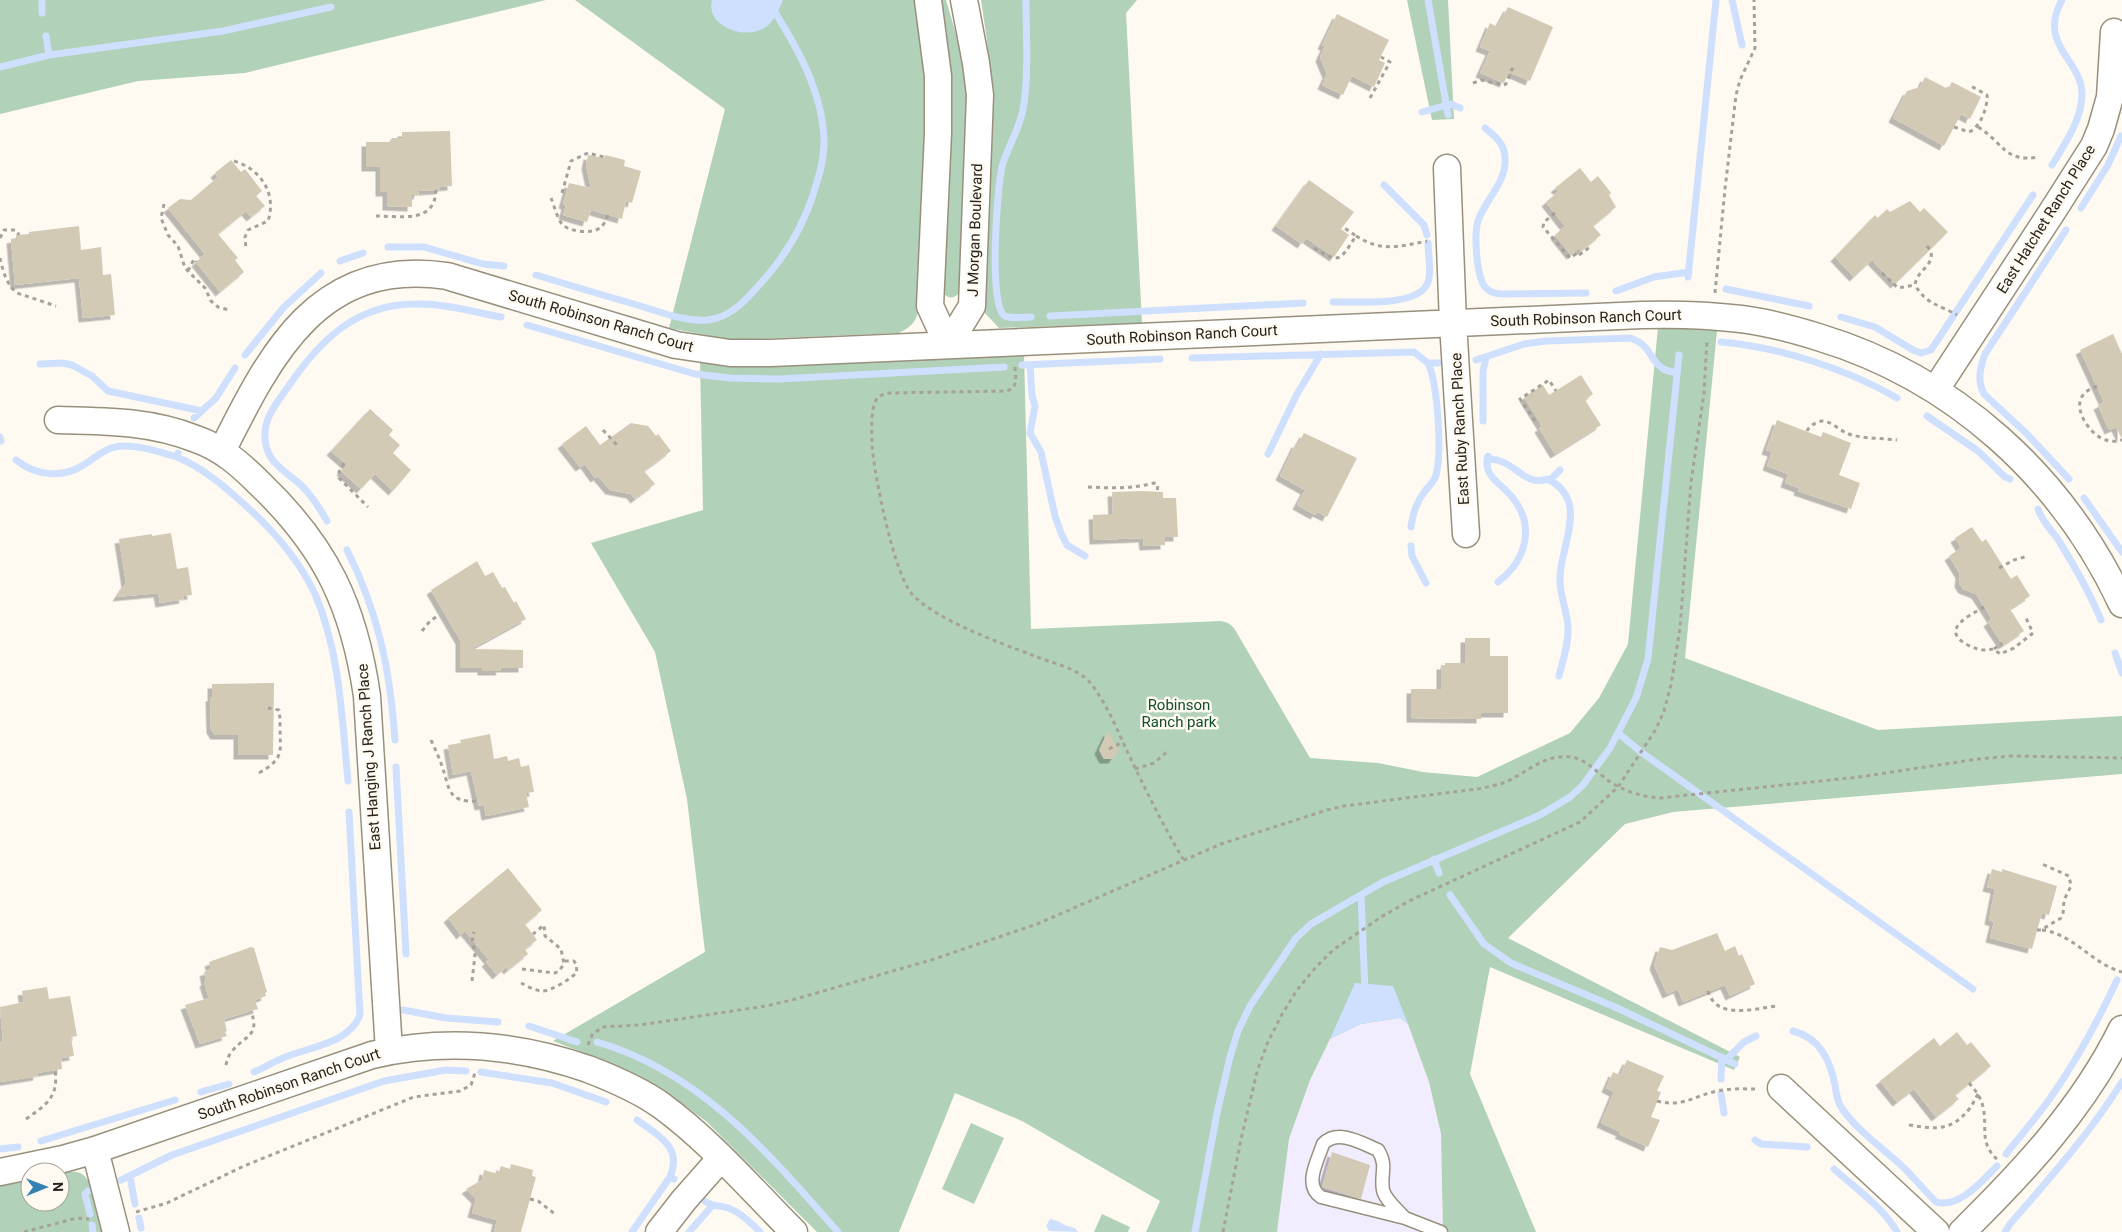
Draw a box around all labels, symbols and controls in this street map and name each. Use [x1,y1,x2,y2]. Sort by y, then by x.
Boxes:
street label: East Hatchet Ranch Place [1993,141,2099,297]
street label: J Morgan Boulevard [964,163,986,297]
street label: South Robinson Ranch Court [506,286,696,356]
street label: South Robinson Ranch Court [1490,306,1682,330]
street label: South Robinson Ranch Court [1086,321,1278,349]
street label: East Ruby Ranch Place [1447,352,1473,506]
street label: East Hanging J Ranch Place [353,663,385,851]
park label: Robinson Ranch park [1142,696,1217,731]
street label: South Robinson Ranch Court [196,1044,383,1124]
north arrow [20,1162,70,1212]
text: N [50,1182,66,1192]

